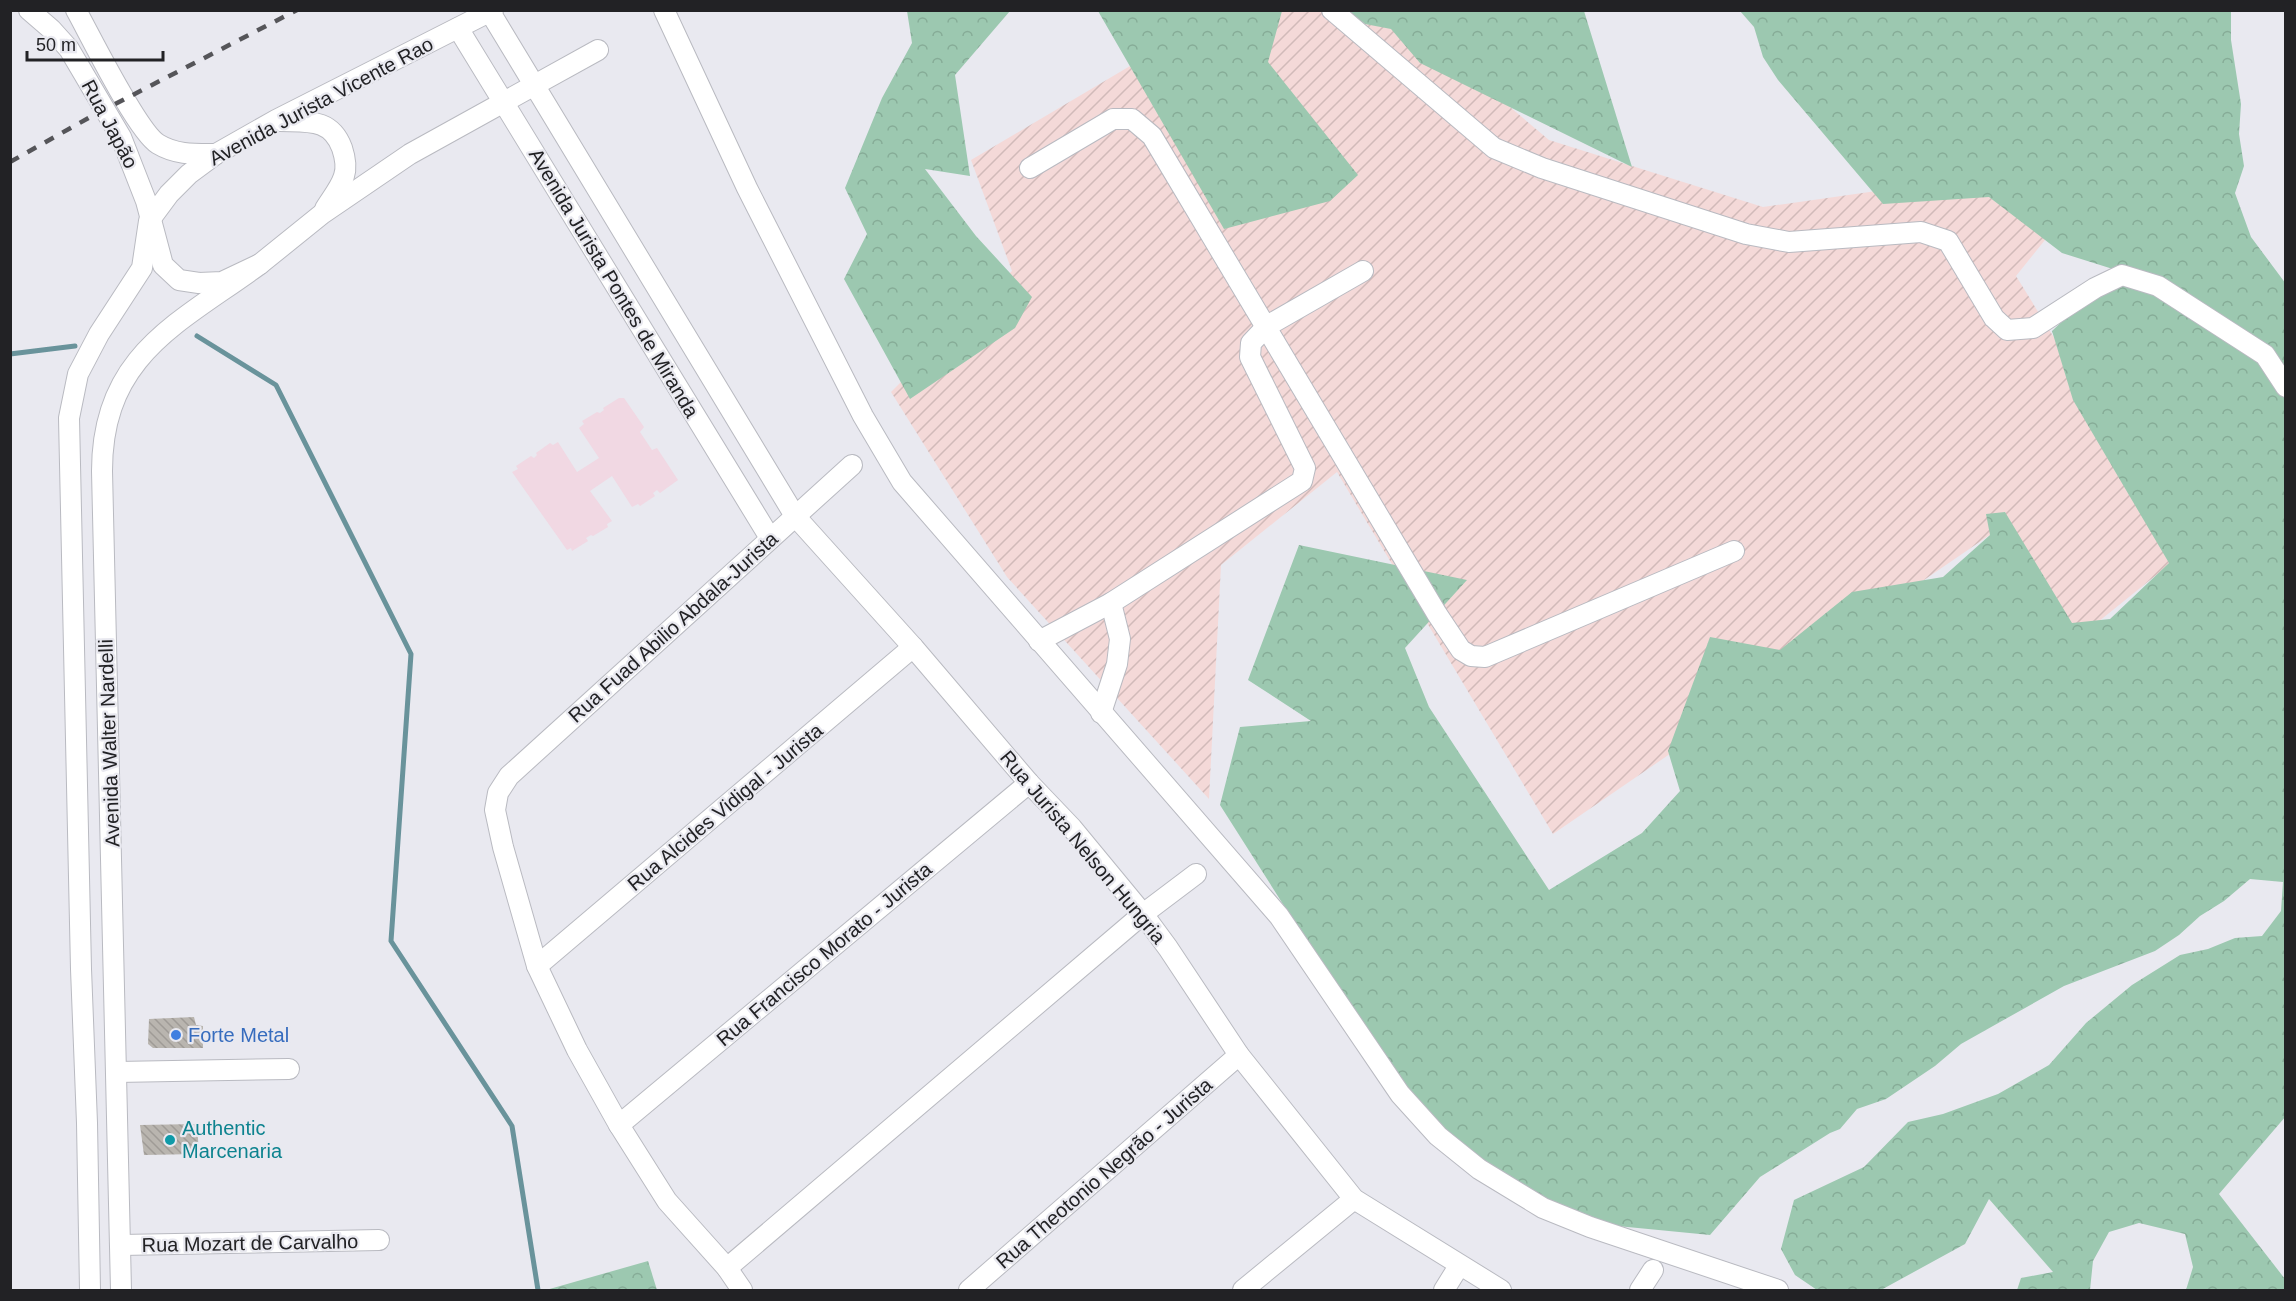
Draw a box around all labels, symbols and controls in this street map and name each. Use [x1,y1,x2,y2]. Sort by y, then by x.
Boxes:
scale bar [27,24,164,62]
street label: Avenida Jurista Vicente Rao [205,32,437,170]
text: 50 m [36,35,76,55]
street label: Rua Japão [78,76,142,172]
street label: Avenida Jurista Pontes de Miranda [525,145,704,422]
street label: Rua Fuad Abilio Abdala-Jurista [564,527,783,727]
street label: Avenida Walter Nardelli [94,639,124,847]
street label: Rua Alcides Vidigal - Jurista [623,718,828,895]
street label: Rua Jurista Nelson Hungria [996,746,1171,948]
street label: Rua Francisco Morato - Jurista [712,857,936,1050]
place label: Forte Metal [188,1024,289,1046]
marker: Forte Metal [169,1028,183,1042]
street label: Rua Theotonio Negrão - Jurista [992,1073,1217,1273]
place label: Authentic Marcenaria [182,1117,283,1162]
marker: Authentic Marcenaria [163,1133,177,1147]
street label: Rua Mozart de Carvalho [141,1230,359,1256]

